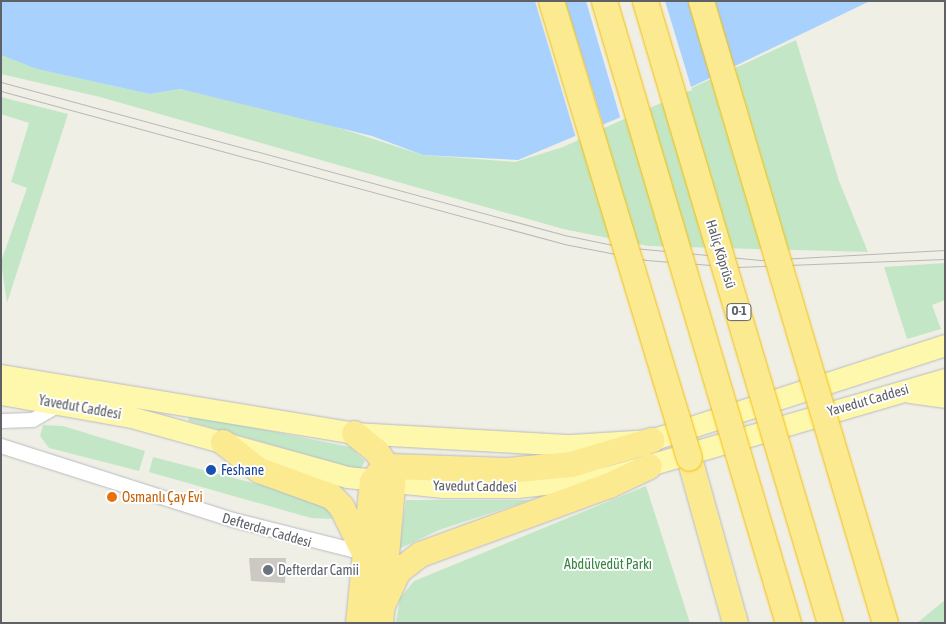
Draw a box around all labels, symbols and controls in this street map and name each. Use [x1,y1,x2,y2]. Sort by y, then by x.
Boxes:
street label: Haliç Köprüsü [703,218,739,290]
road number: O-1 [725,302,753,322]
street label: Yavedut Caddesi [825,380,911,420]
street label: Yavedut Caddesi [37,391,123,423]
place label: Feshane [221,462,264,478]
marker: Feshane [205,464,217,476]
street label: Yavedut Caddesi [433,477,517,495]
place label: Osmanlı Çay Evi [122,489,203,505]
marker: Osmanlı Çay Evi [106,491,118,503]
street label: Defterdar Caddesi [220,509,314,551]
park label: Abdülvedüt Parkı [564,556,652,572]
place label: Defterdar Camii [278,562,359,578]
marker: Defterdar Camii [262,564,274,576]

